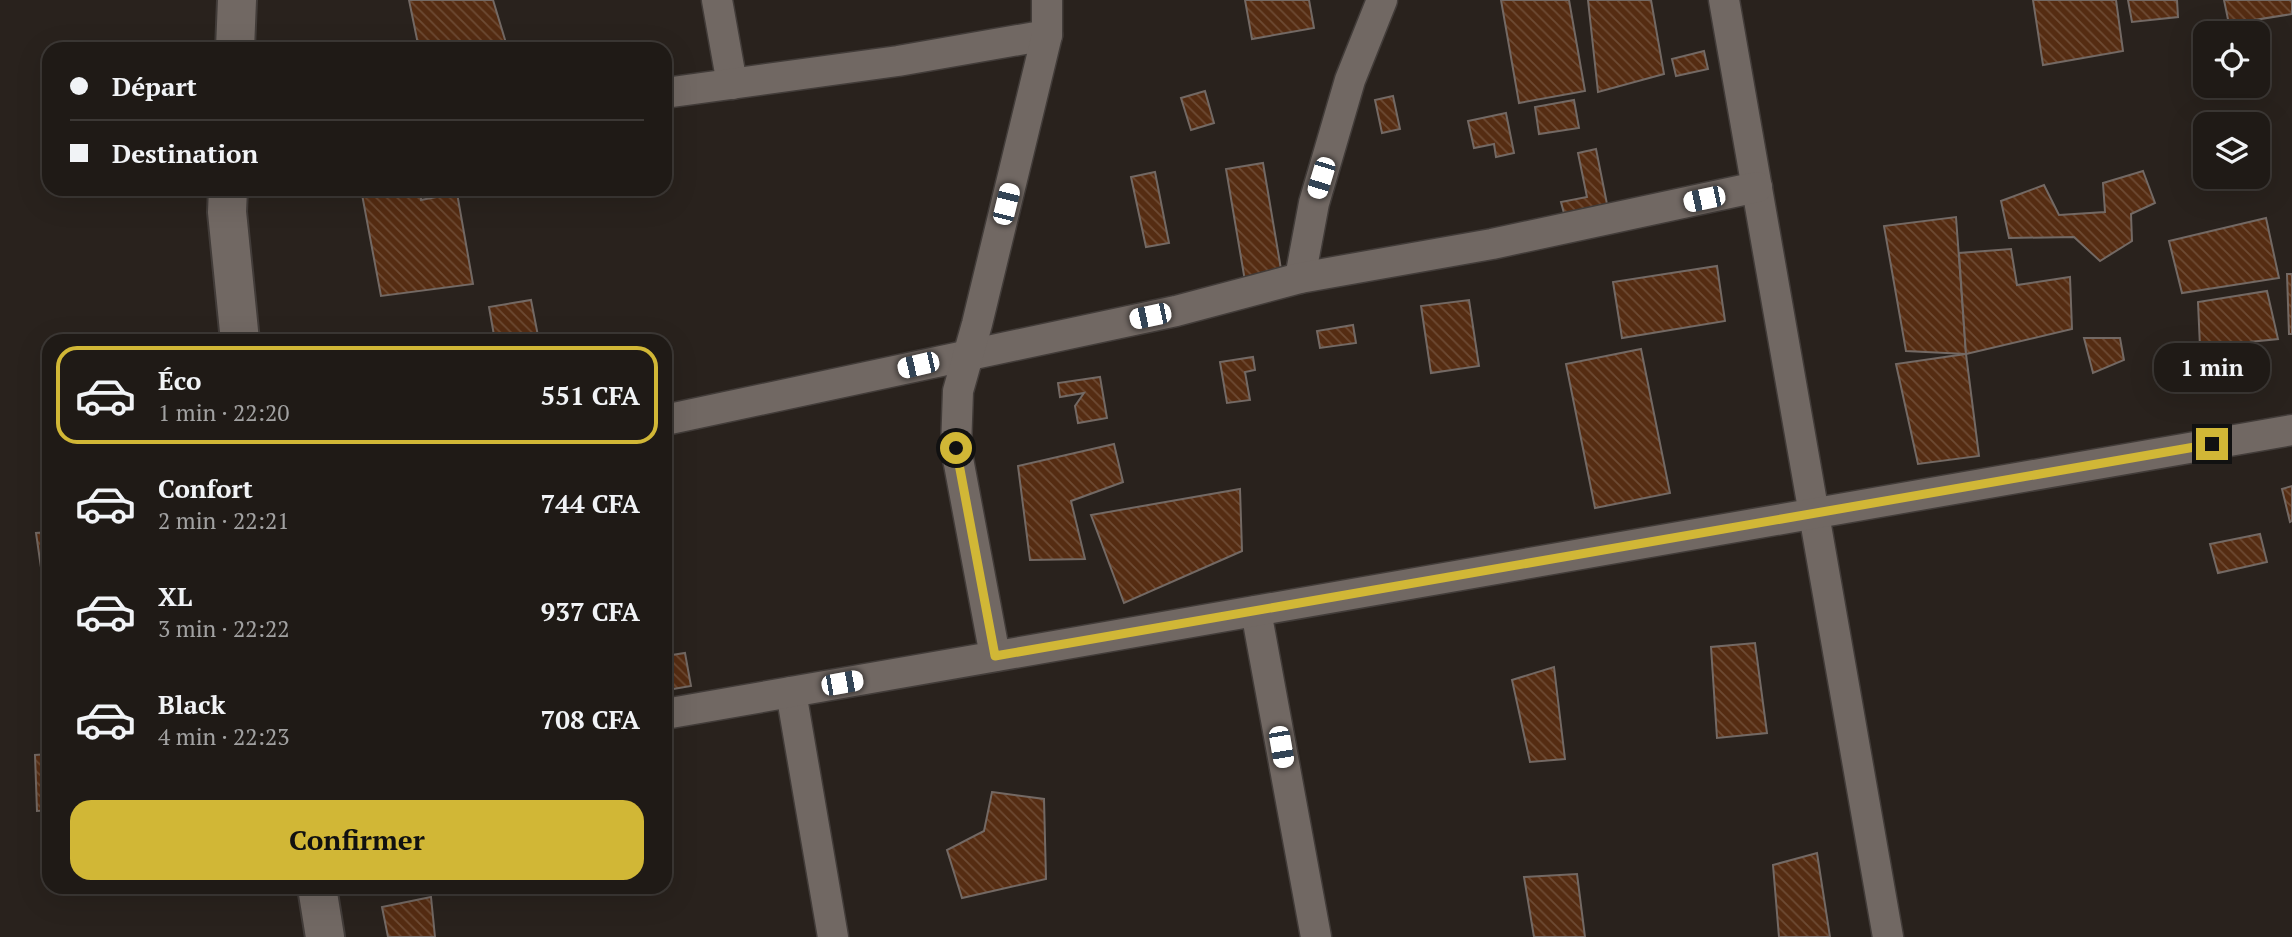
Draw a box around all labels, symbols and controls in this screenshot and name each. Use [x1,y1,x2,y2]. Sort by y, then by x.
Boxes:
map controls [2193,21,2270,189]
button: locate [2193,21,2270,98]
text: Départ [112,69,197,103]
button: layers [2193,112,2270,189]
text: Destination [112,136,258,170]
car [1305,155,1338,201]
car [991,181,1022,227]
car [1682,184,1727,214]
car [1128,301,1173,331]
callout: 1 min [2154,342,2270,392]
car [896,350,941,380]
text: 1 min [2181,352,2243,383]
text: Éco [158,363,201,397]
icon: car [74,364,137,427]
text: 551 CFA [541,378,640,412]
text: 1 min · 22:20 [158,397,290,428]
route end [2196,428,2228,460]
route start [940,432,972,464]
text: Confort [158,471,253,505]
icon: car [74,472,137,535]
text: 744 CFA [541,486,640,520]
text: 2 min · 22:21 [158,505,290,536]
text: XL [158,579,192,613]
icon: car [74,580,137,643]
text: 937 CFA [541,594,640,628]
text: 3 min · 22:22 [158,613,290,644]
car [820,669,865,697]
text: Black [158,687,226,721]
icon: car [74,688,137,751]
text: 708 CFA [541,702,640,736]
text: 4 min · 22:23 [158,721,290,752]
car [1268,724,1295,770]
button: Confirmer [70,800,644,880]

